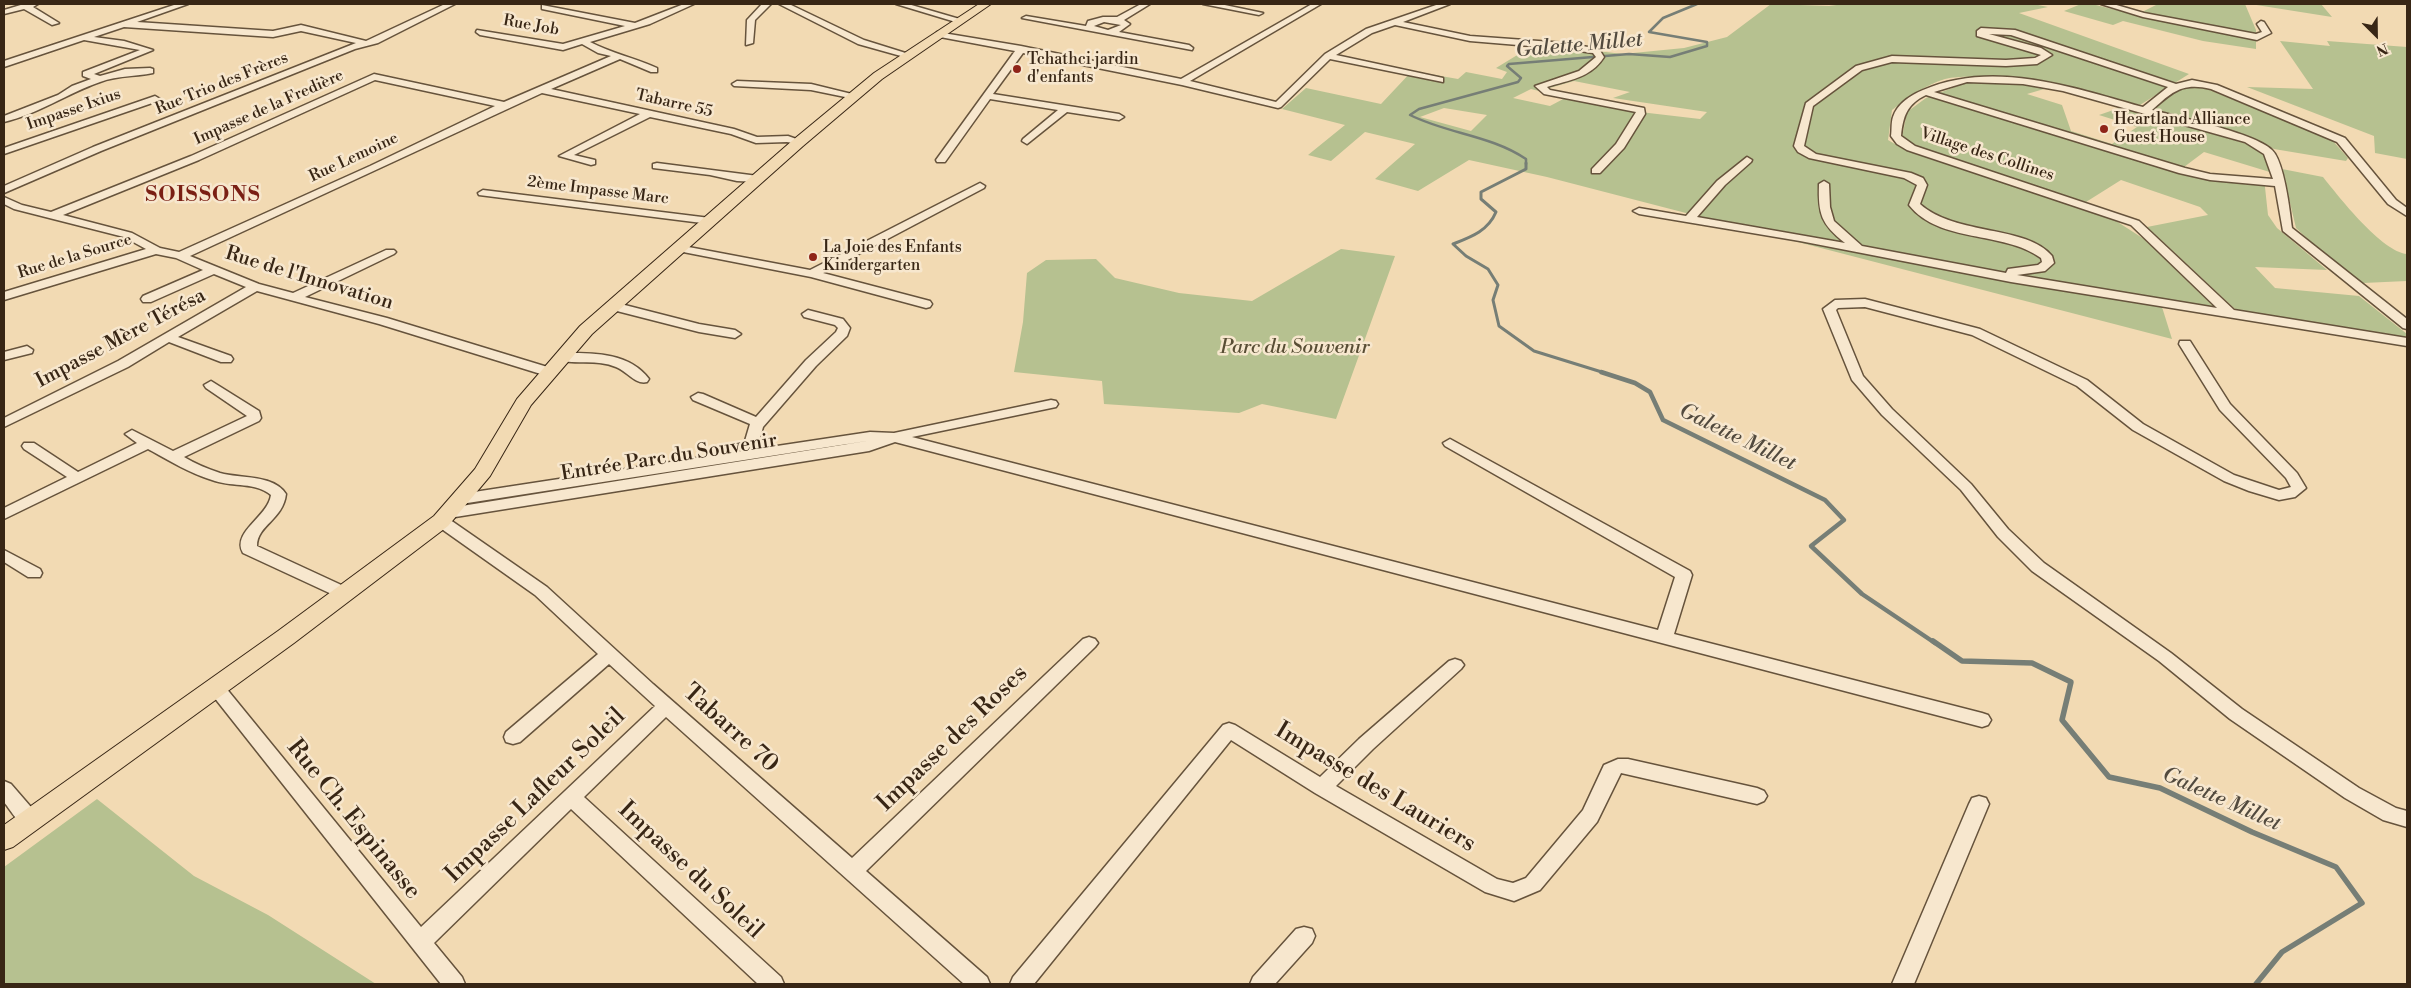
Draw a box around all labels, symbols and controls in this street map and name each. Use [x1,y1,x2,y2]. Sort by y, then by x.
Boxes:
north arrow [2351,10,2401,60]
street label: Rue Job [502,12,560,40]
water label: Galette Millet [1515,28,1643,64]
text: N [2373,38,2390,59]
street label: Rue Trio des Frères [153,49,291,119]
place label: Tchathci jardin d'enfants [1027,50,1138,88]
marker: Tchathci jardin d'enfants [1011,63,1023,75]
street label: Impasse de la Fredière [191,66,347,150]
street label: Impasse Ixius [24,85,124,135]
street label: Tabarre 55 [634,86,714,122]
place label: Heartland Alliance Guest House [2114,110,2250,148]
marker: Heartland Alliance Guest House [2098,123,2110,135]
street label: Village des Collines [1918,124,2056,186]
street label: Rue Lemoine [306,129,402,187]
street label: 2ème Impasse Marc [526,173,670,209]
district label: SOISSONS [144,183,262,209]
street label: Rue de la Source [16,231,134,283]
place label: La Joie des Enfants Kindergarten [823,238,962,276]
street label: Rue de l'Innovation [222,242,396,316]
marker: La Joie des Enfants Kindergarten [807,251,819,263]
street label: Impasse Mère Térésa [32,284,210,394]
park label: Parc du Souvenir [1220,336,1370,360]
water label: Galette Millet [1674,399,1800,477]
street label: Entrée Parc du Souvenir [559,429,779,487]
street label: Impasse des Roses [872,660,1034,818]
street label: Tabarre 70 [676,678,784,780]
street label: Impasse Lafleur Soleil [440,703,632,889]
street label: Impasse des Lauriers [1270,717,1480,859]
street label: Rue Ch. Espinasse [280,734,426,906]
water label: Galette Millet [2158,763,2284,837]
street label: Impasse du Soleil [611,796,769,946]

